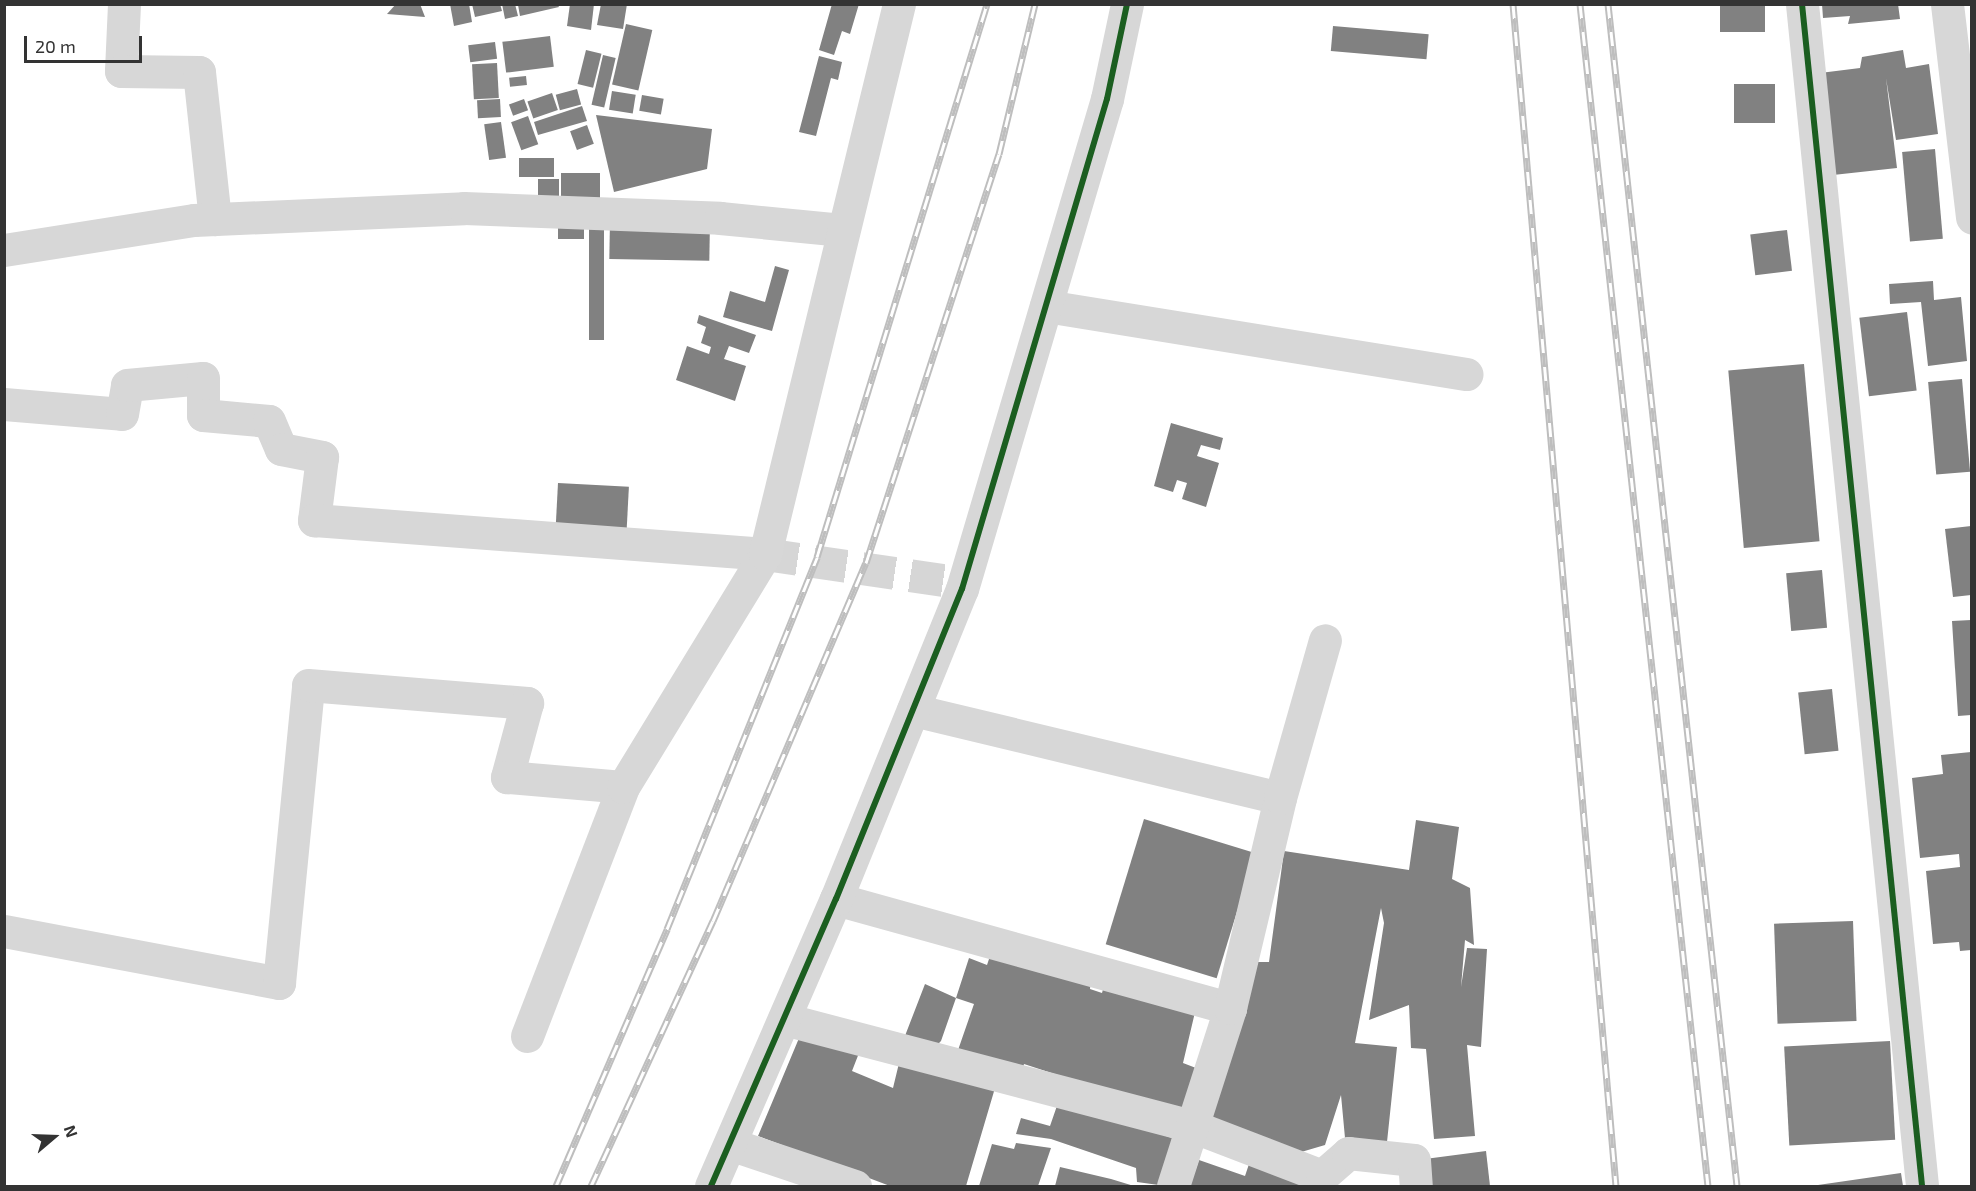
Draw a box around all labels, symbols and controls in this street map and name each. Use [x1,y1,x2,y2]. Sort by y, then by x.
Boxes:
scale bar [27,24,146,62]
text: 20 m [35,35,76,57]
north arrow [24,1107,84,1167]
text: N [61,1122,82,1140]

